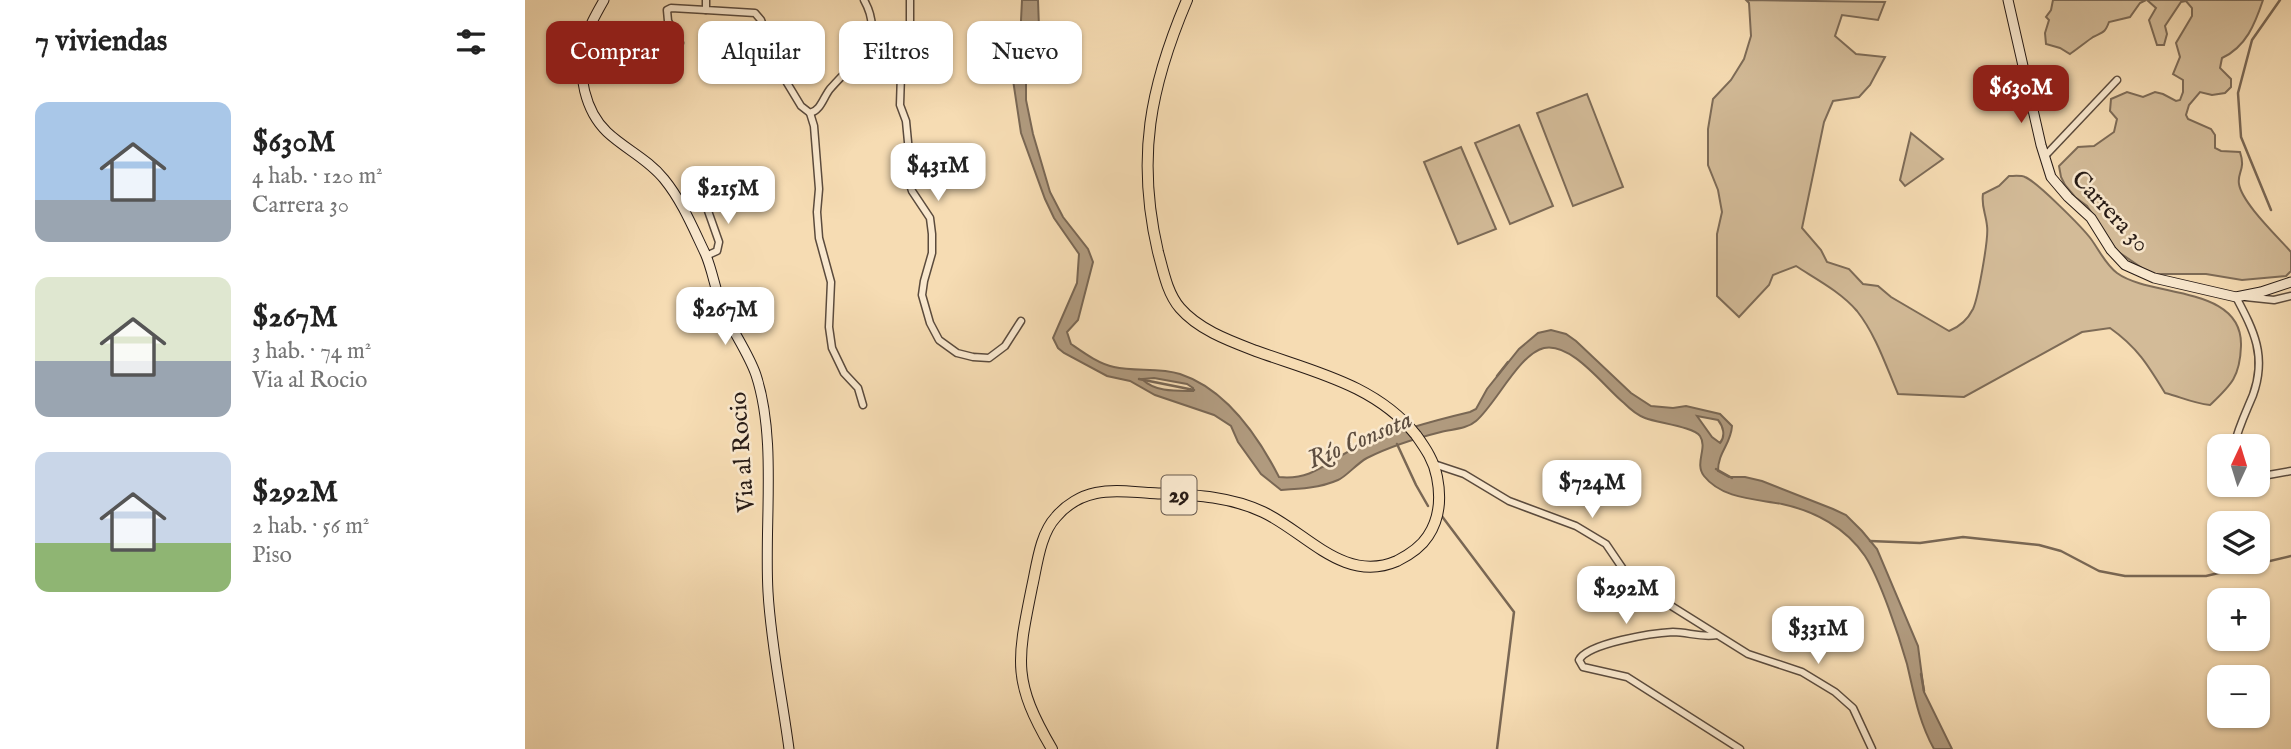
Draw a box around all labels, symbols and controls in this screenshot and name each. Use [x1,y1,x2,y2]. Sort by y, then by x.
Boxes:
chip: Comprar [546,21,684,84]
chip: Alquilar [698,21,825,84]
chip: Filtros [839,21,953,84]
chip: Nuevo [967,21,1082,84]
text: 7 viviendas [35,23,167,61]
icon: filters [452,23,490,61]
pin: $630M [1972,66,2070,125]
text: $630M [1989,73,2053,102]
text: $630M [252,124,335,162]
icon: home [91,130,175,214]
pin: $431M [889,144,987,203]
text: $431M [907,151,969,180]
text: 4 hab. · 120 m² [252,162,383,191]
street label: Carrera 30 [2064,164,2156,260]
pin: $215M [679,166,777,226]
text: $215M [697,174,759,203]
text: Carrera 30 [252,191,349,220]
pin: $267M [676,288,774,347]
text: $267M [692,295,758,324]
text: $267M [252,299,338,337]
icon: home [91,305,175,389]
text: 3 hab. · 74 m² [252,337,371,366]
text: Via al Rocio [252,366,368,395]
street label: Via al Rocio [723,391,763,514]
water label: Río Consota [1302,403,1418,477]
north arrow [2207,434,2270,497]
map controls [2207,434,2270,728]
pin: $724M [1543,461,1641,520]
text: $724M [1558,468,1626,497]
text: $292M [252,474,338,512]
road number: 29 [1161,475,1197,514]
icon: home [91,480,175,564]
button: layers [2207,511,2270,574]
text: 2 hab. · 56 m² [252,512,370,541]
text: Piso [252,541,292,570]
pin: $292M [1577,566,1675,626]
text: $292M [1593,574,1659,603]
button: + [2207,588,2270,651]
pin: $331M [1769,606,1867,666]
text: $331M [1788,614,1848,643]
button: − [2207,665,2270,728]

